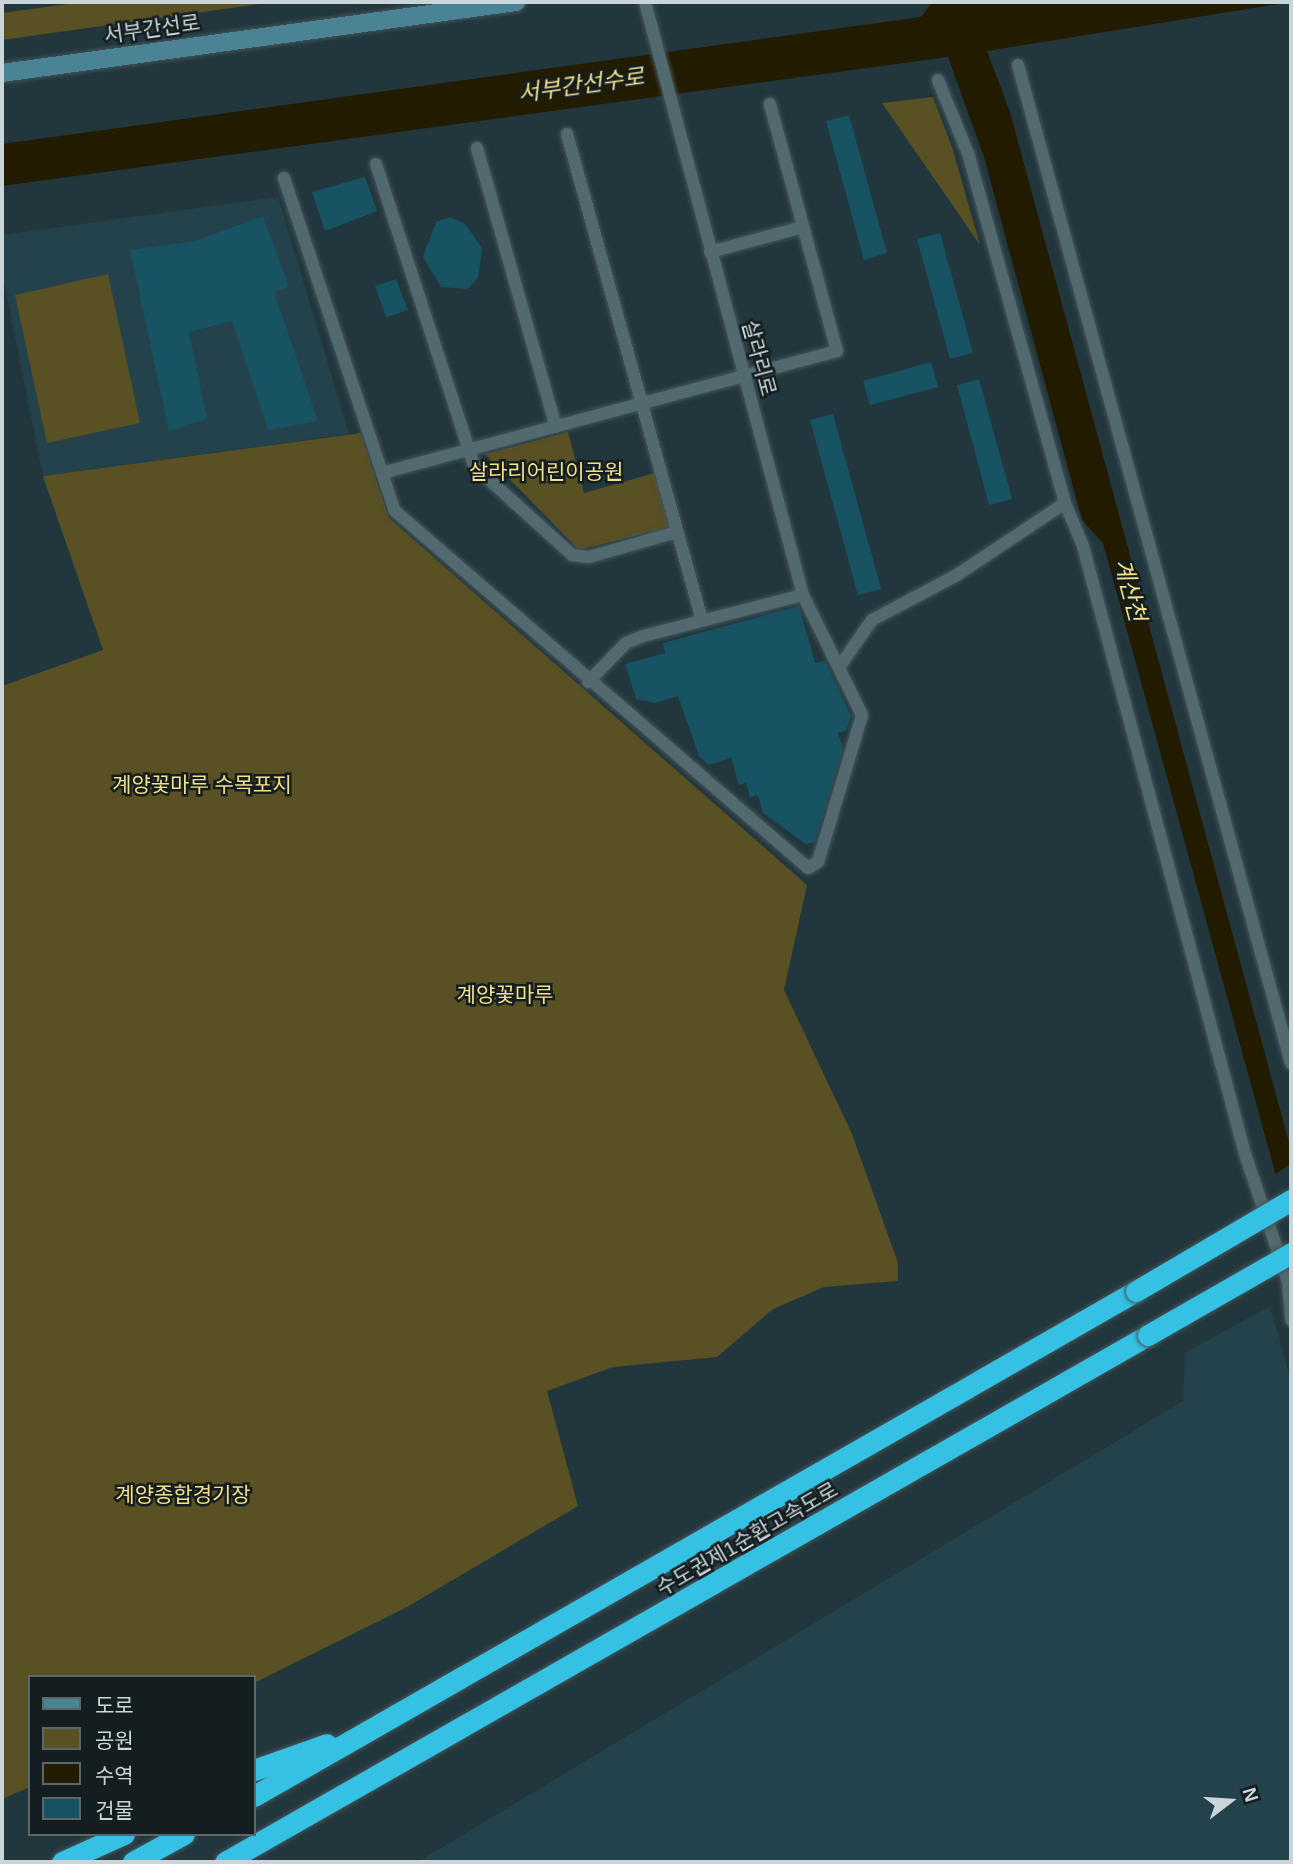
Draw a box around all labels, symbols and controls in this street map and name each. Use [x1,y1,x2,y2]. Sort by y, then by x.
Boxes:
street label: 서부간선로 [102,10,202,48]
water label: 서부간선수로 [516,62,646,108]
street label: 살라리로 [737,317,781,399]
park label: 살라리어린이공원 [469,459,623,485]
water label: 계산천 [1108,556,1152,624]
park label: 계양꽃마루 수목포지 [112,772,292,798]
park label: 계양꽃마루 [457,982,553,1008]
street label: 수도권제1순환고속도로 [652,1477,842,1601]
park label: 계양종합경기장 [115,1482,251,1508]
legend [28,1675,256,1836]
text: 도로 [95,1694,134,1717]
text: 공원 [95,1729,134,1752]
text: 수역 [95,1764,134,1787]
north arrow [1195,1766,1265,1836]
text: N [1239,1785,1263,1804]
text: 건물 [95,1799,134,1822]

